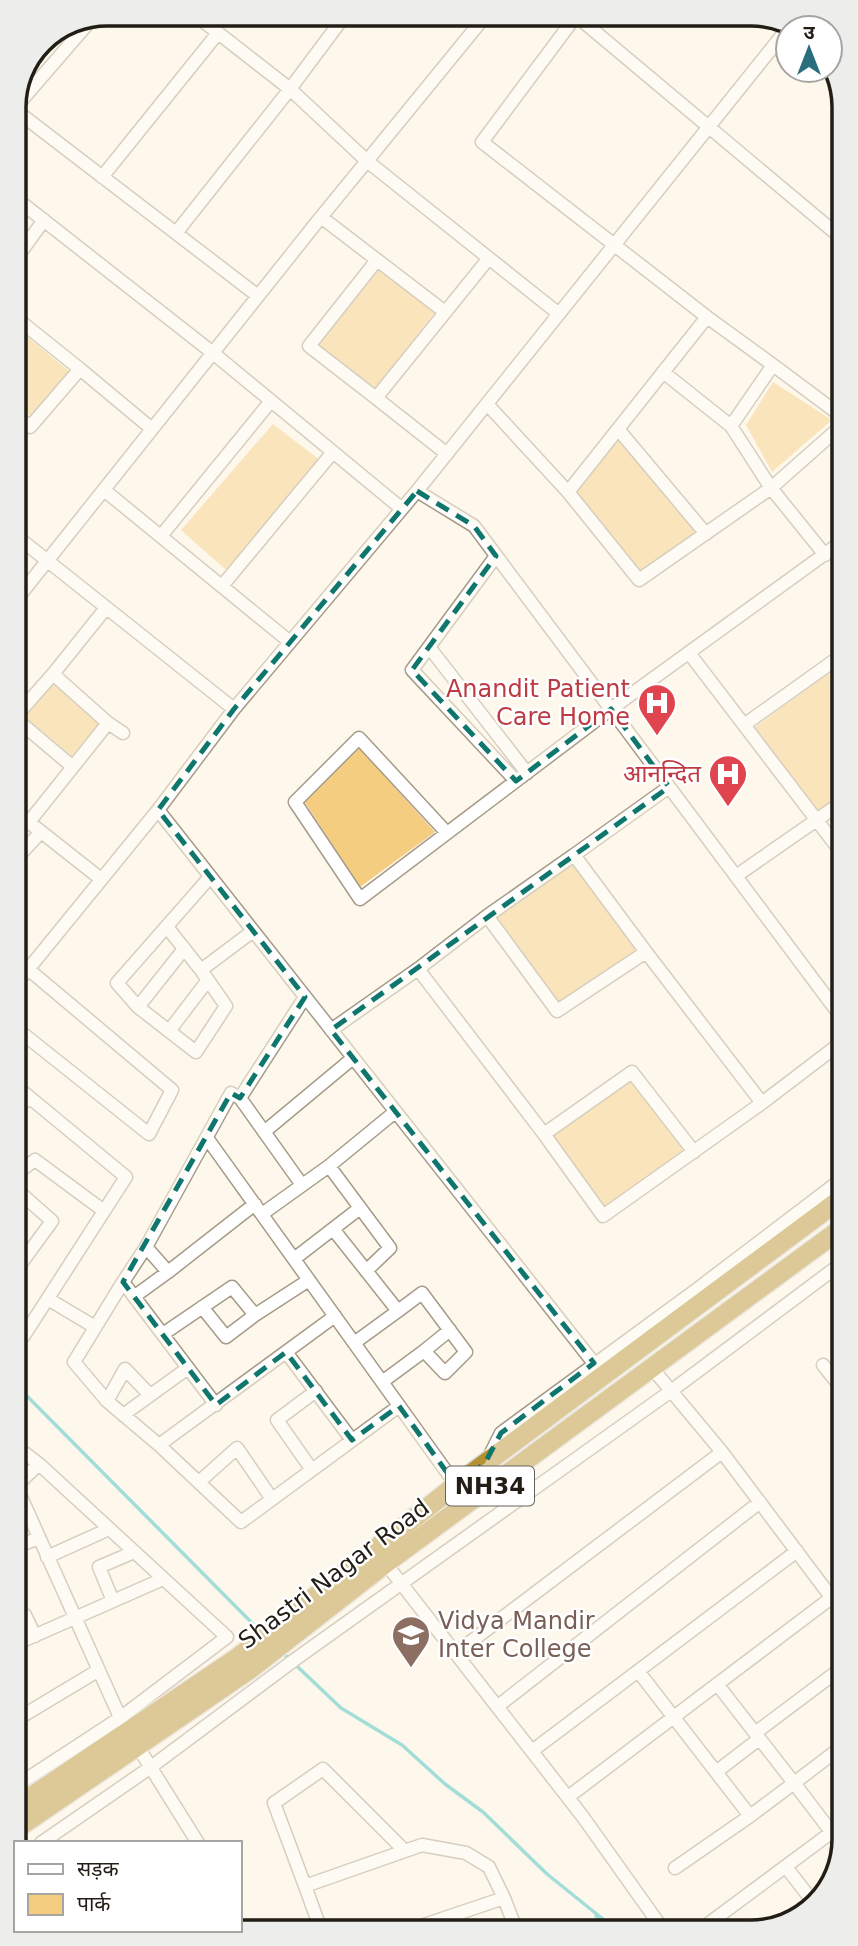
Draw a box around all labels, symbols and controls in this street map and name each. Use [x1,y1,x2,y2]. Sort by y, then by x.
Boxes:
north arrow [774,14,844,84]
text: उ [803,21,815,43]
place label: Anandit Patient Care Home [446,675,630,731]
hospital icon: Anandit Patient Care Home [636,682,678,737]
hospital icon: आनन्दित [707,753,749,808]
place label: आनन्दित [623,760,702,788]
road number: NH34 [446,1466,534,1506]
street label: Shastri Nagar Road [233,1493,435,1655]
place label: Vidya Mandir Inter College [438,1607,595,1663]
school or university icon: Vidya Mandir Inter College [390,1614,432,1669]
legend [14,1841,242,1932]
text: सड़क [77,1857,119,1881]
text: पार्क [77,1892,111,1916]

